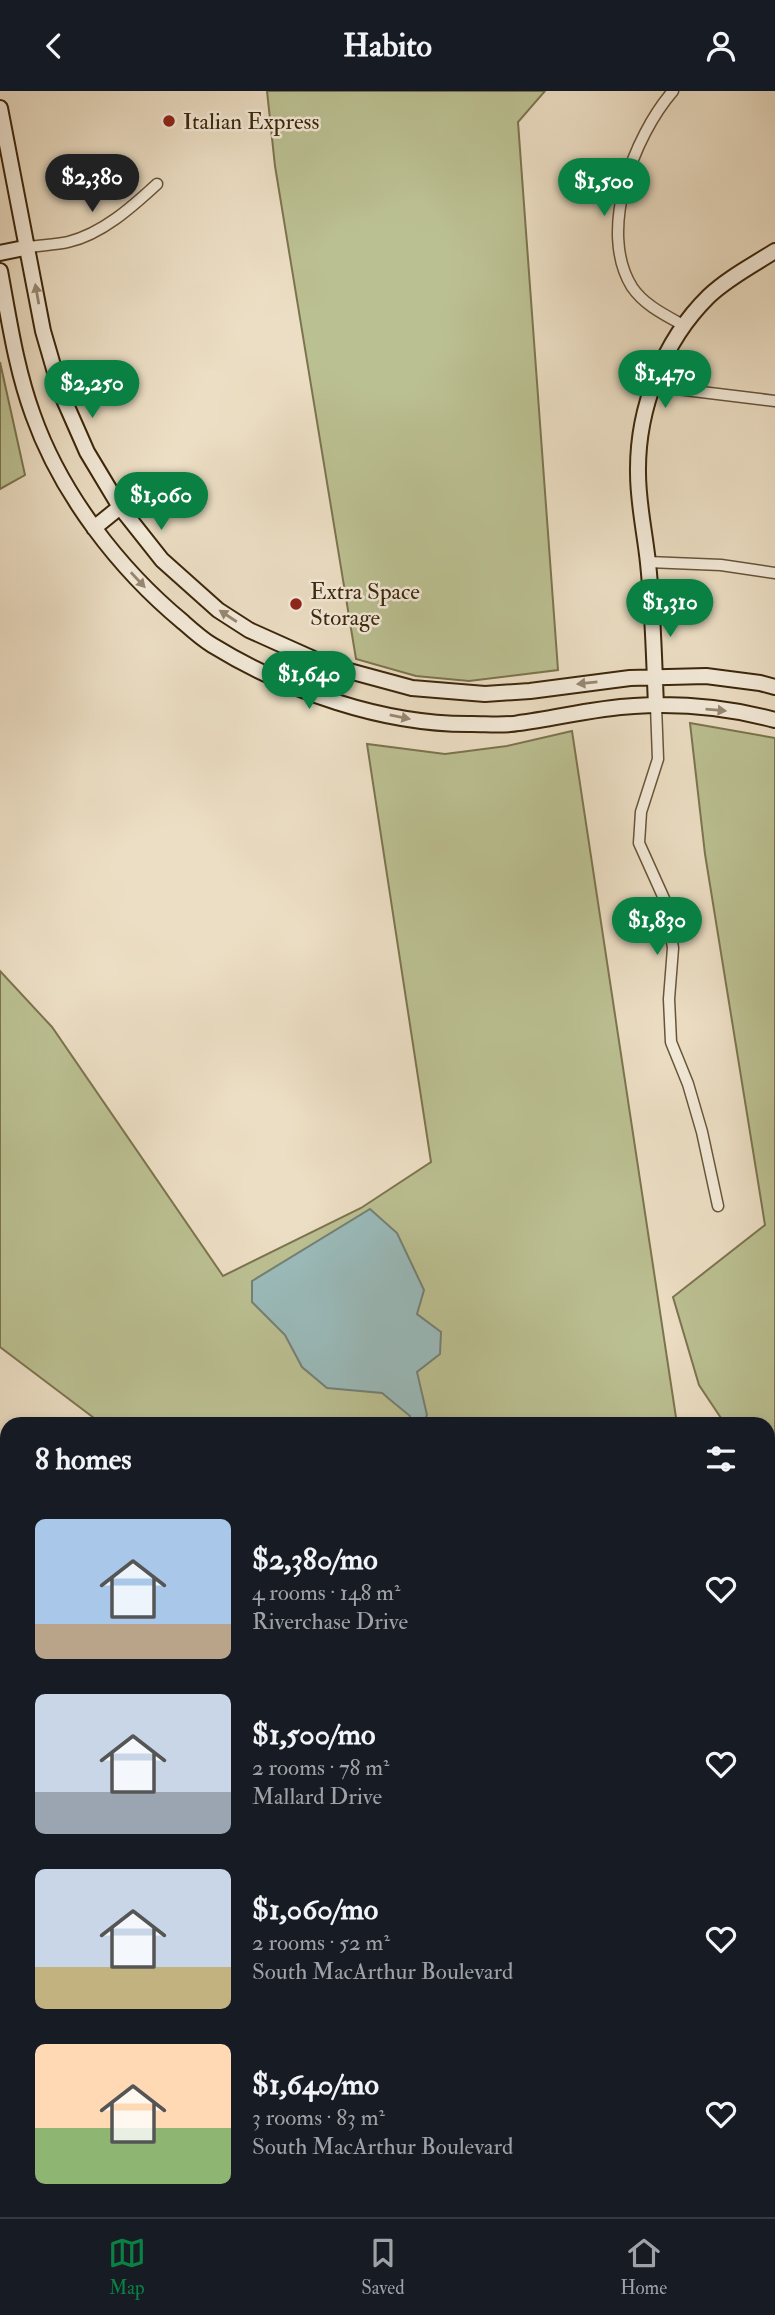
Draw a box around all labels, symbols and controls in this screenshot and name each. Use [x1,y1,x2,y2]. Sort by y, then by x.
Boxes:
text: Habito [343,26,432,66]
icon: back [35,27,73,65]
icon: person [702,27,740,65]
place label: Italian Express [183,107,319,137]
marker: Italian Express [161,113,177,129]
pin: $2,380 [35,155,149,214]
pin: $1,500 [547,159,661,218]
text: $2,380 [61,162,123,191]
text: $1,500 [574,166,634,195]
one-way arrow [31,283,42,305]
pin: $1,470 [608,351,722,410]
text: $1,470 [634,358,696,387]
pin: $2,250 [35,361,149,420]
text: $2,250 [60,368,124,397]
pin: $1,060 [104,473,218,532]
text: $1,060 [130,480,192,509]
one-way arrow [129,571,145,588]
place label: Extra Space Storage [310,577,420,632]
pin: $1,310 [613,580,727,639]
text: $1,310 [642,587,698,616]
marker: Extra Space Storage [288,596,304,612]
one-way arrow [218,610,238,623]
pin: $1,640 [252,651,366,711]
text: $1,640 [278,659,340,688]
one-way arrow [576,678,598,689]
one-way arrow [705,704,727,715]
one-way arrow [389,711,411,722]
pin: $1,830 [600,897,714,957]
text: $1,830 [628,905,686,934]
icon: filters [702,1440,740,1478]
text: 8 homes [35,1441,132,1478]
text: $2,380/mo [252,1541,378,1578]
icon: home [91,1547,175,1631]
icon: heart [702,1570,740,1608]
text: 4 rooms · 148 m² [252,1578,400,1607]
text: Riverchase Drive [252,1607,408,1636]
text: $1,500/mo [252,1716,375,1753]
icon: home [91,1722,175,1806]
icon: heart [702,1745,740,1783]
text: 2 rooms · 78 m² [252,1753,390,1782]
text: Mallard Drive [252,1782,382,1811]
text: $1,060/mo [252,1891,378,1928]
icon: home [91,1897,175,1981]
icon: heart [702,1920,740,1958]
text: 2 rooms · 52 m² [252,1928,390,1957]
text: South MacArthur Boulevard [252,1957,513,1986]
text: $1,640/mo [252,2066,379,2103]
icon: home [91,2072,175,2156]
icon: heart [702,2095,740,2133]
text: 3 rooms · 83 m² [252,2103,385,2132]
text: South MacArthur Boulevard [252,2132,513,2161]
tab: Map [108,2234,146,2300]
tab: Saved [361,2234,405,2300]
tab: Home [620,2234,667,2300]

